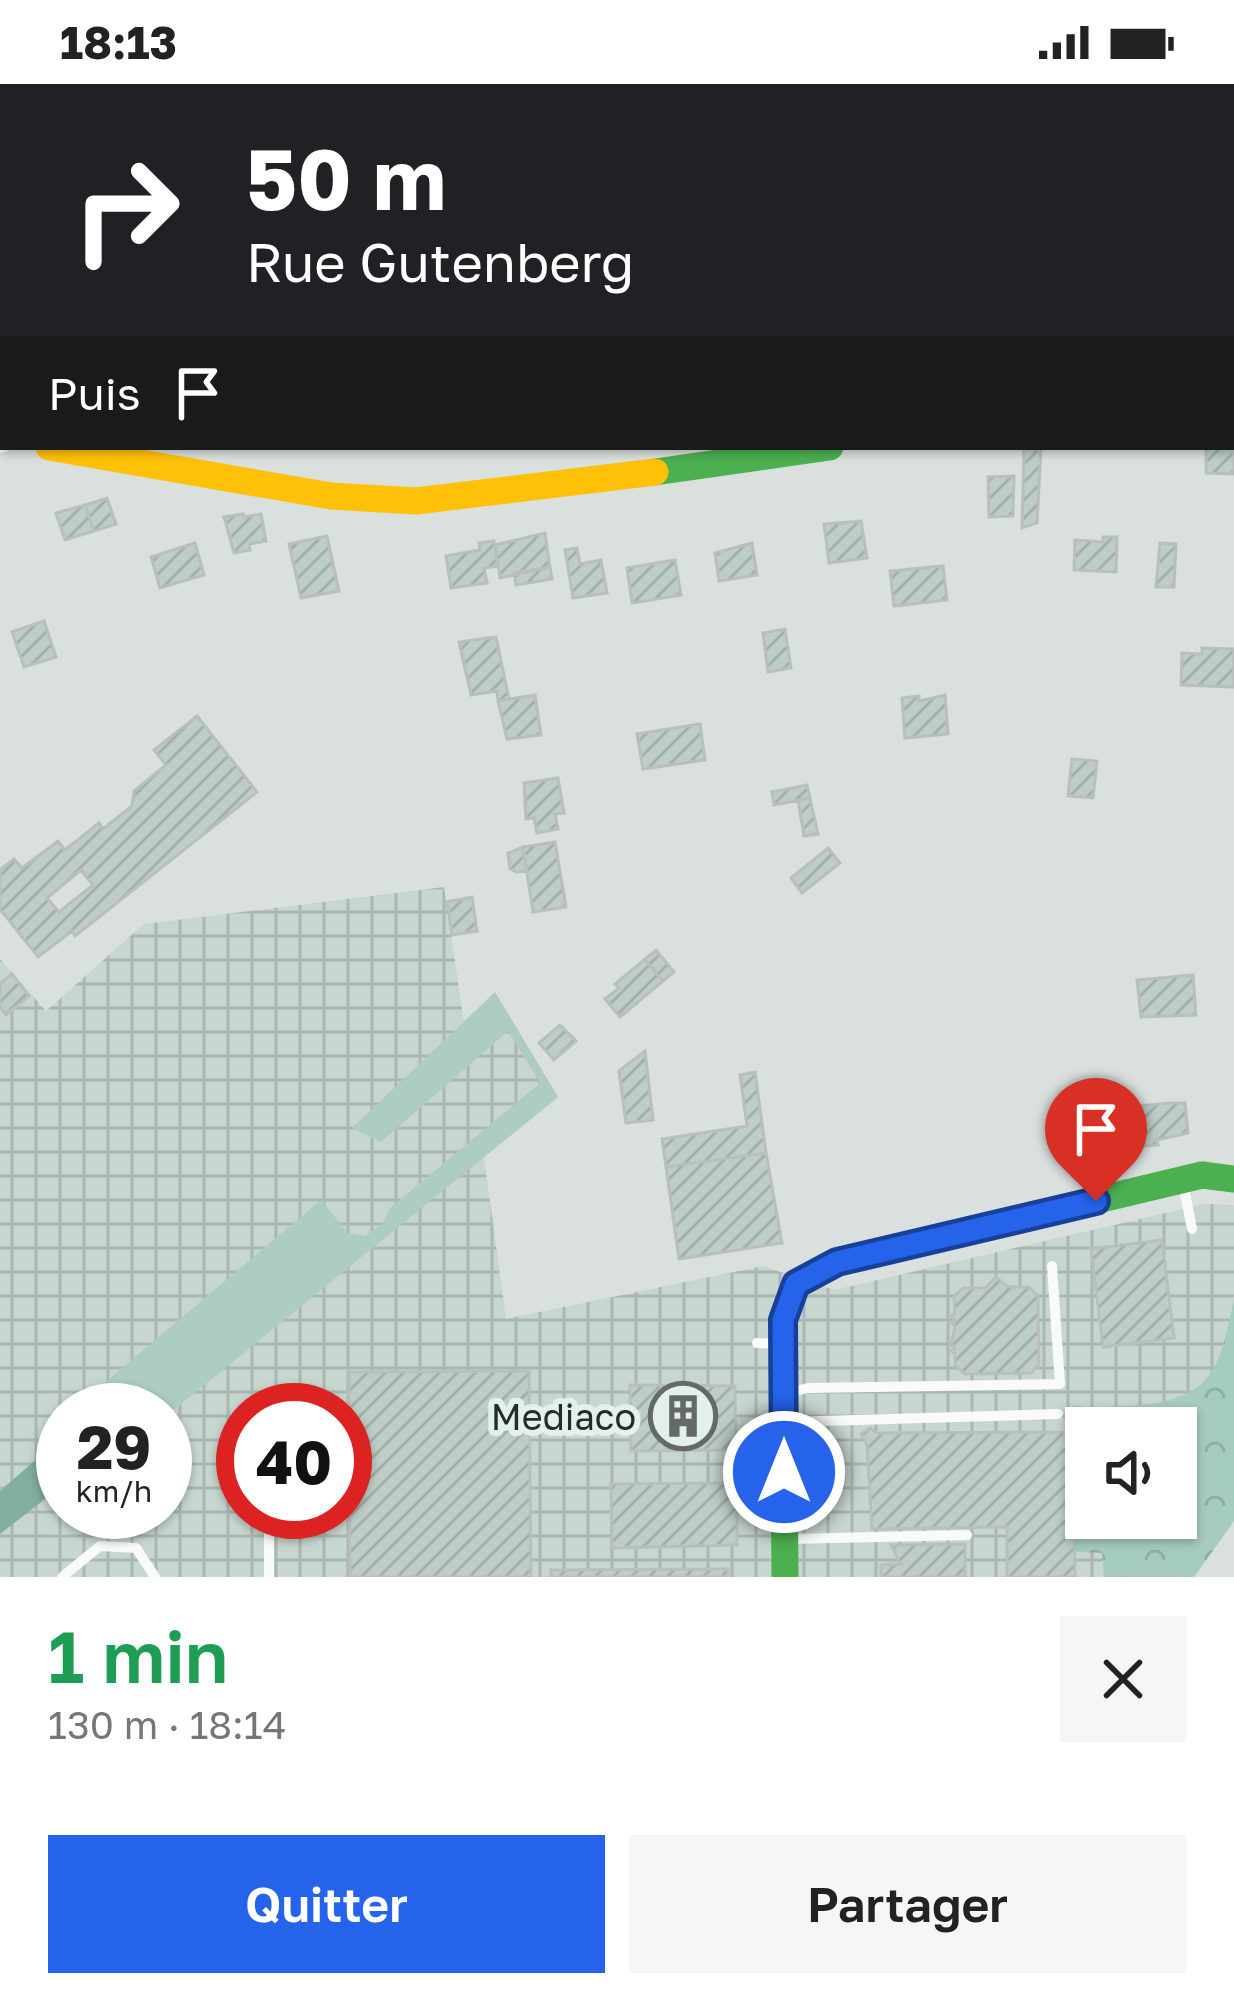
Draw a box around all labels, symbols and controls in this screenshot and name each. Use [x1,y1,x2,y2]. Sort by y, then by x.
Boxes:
text: 18:13 [60,15,177,69]
text: 50 m [246,128,446,228]
icon: right [48,132,204,288]
text: Rue Gutenberg [246,229,634,294]
icon: arrive [165,360,231,426]
text: Puis [48,366,141,420]
pin [1045,1078,1147,1201]
icon: arrive [1063,1096,1129,1162]
building icon: Mediaco [648,1381,718,1451]
speed limit sign: 40 [216,1383,372,1539]
place label: Mediaco [491,1395,636,1438]
map controls [1065,1407,1197,1539]
button: sound [1065,1407,1197,1539]
position arrow [721,1409,847,1535]
text: 29 [77,1410,151,1482]
text: km/h [76,1473,152,1509]
text: 1 min [48,1612,228,1699]
button: close [1060,1616,1186,1742]
text: 130 m · 18:14 [48,1701,287,1748]
button: Quitter [48,1835,605,1973]
button: Partager [629,1835,1186,1973]

